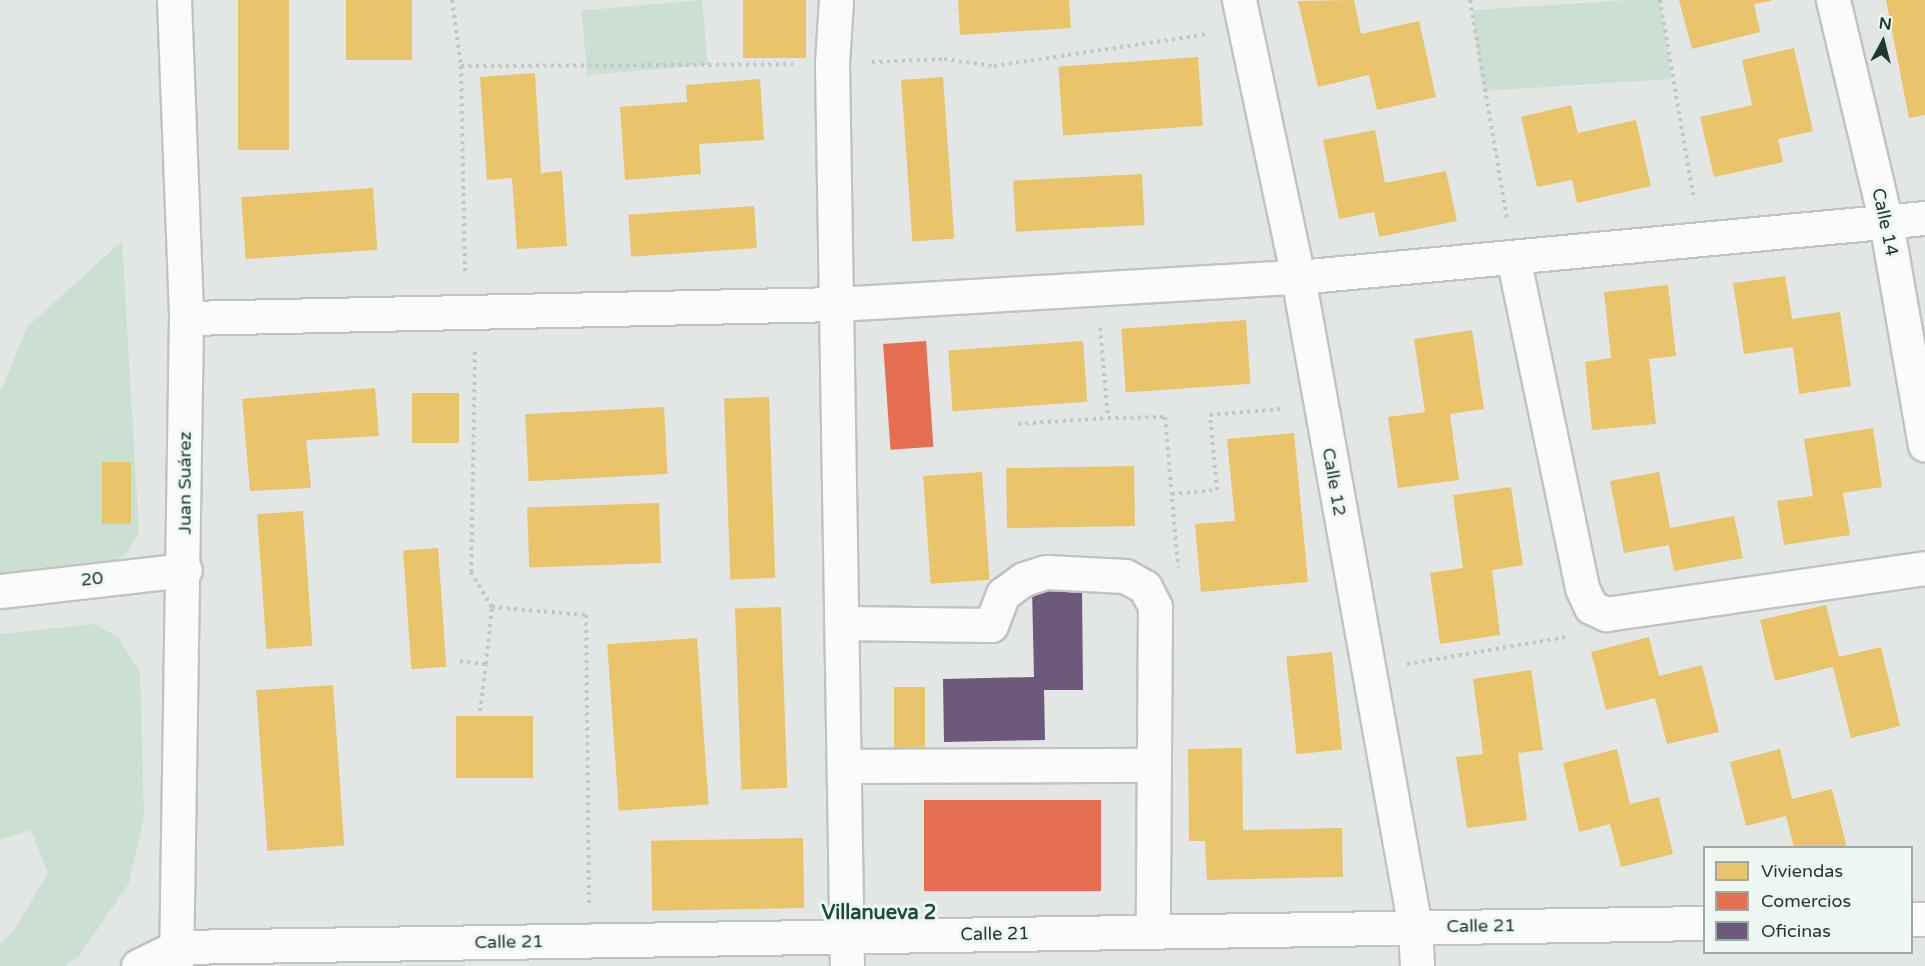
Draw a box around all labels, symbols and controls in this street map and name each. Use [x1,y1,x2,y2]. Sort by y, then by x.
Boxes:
north arrow [1853,12,1913,72]
text: N [1878,13,1893,35]
street label: Calle 14 [1867,186,1903,258]
street label: Juan Suárez [174,432,196,534]
street label: Calle 12 [1317,446,1351,518]
street label: 20 [80,567,104,591]
legend [1703,846,1913,954]
text: Viviendas [1761,860,1843,882]
text: Comercios [1761,890,1851,912]
district label: Villanueva 2 [822,901,936,925]
street label: Calle 21 [1446,915,1516,937]
text: Oficinas [1761,920,1831,942]
street label: Calle 21 [960,923,1030,945]
street label: Calle 21 [474,931,544,953]

